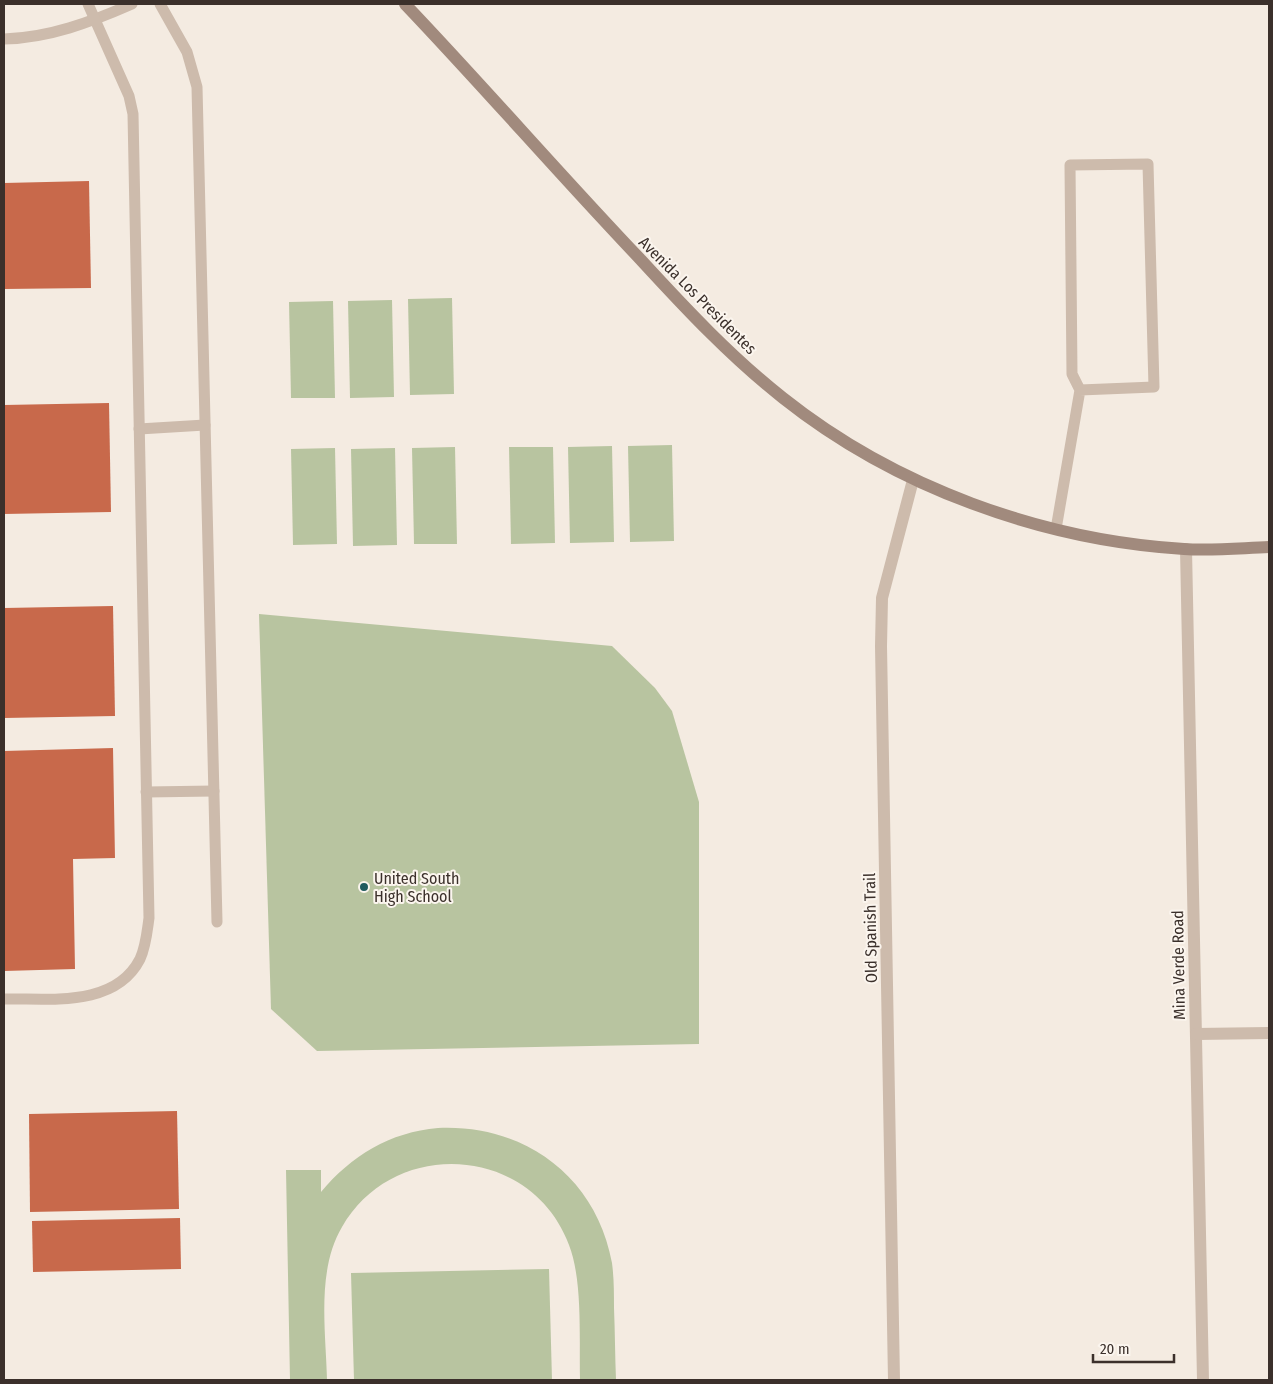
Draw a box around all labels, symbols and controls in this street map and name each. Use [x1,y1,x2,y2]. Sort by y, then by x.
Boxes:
street label: Avenida Los Presidentes [635,233,760,358]
place label: United South High School [374,869,460,906]
street label: Old Spanish Trail [860,873,881,983]
marker: United South High School [358,881,370,893]
street label: Mina Verde Road [1168,910,1189,1020]
scale bar [1093,1332,1174,1364]
text: 20 m [1100,1340,1130,1358]

